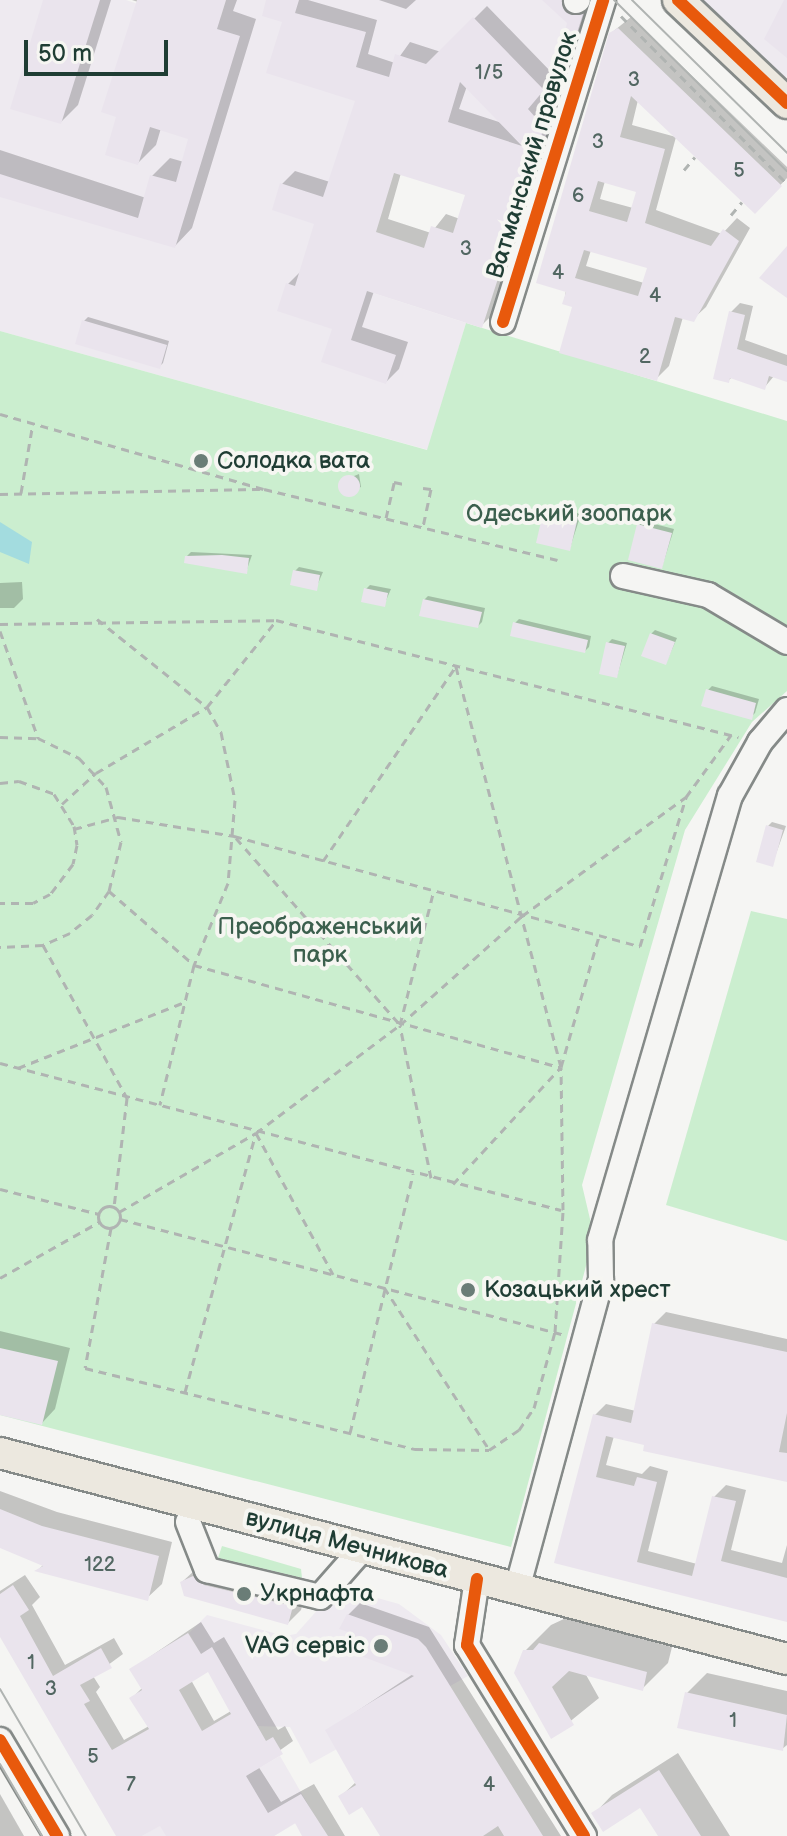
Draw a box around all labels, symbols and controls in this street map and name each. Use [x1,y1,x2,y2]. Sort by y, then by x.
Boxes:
scale bar [28,24,172,74]
street label: Ватманський провулок [481,28,583,282]
text: 50 m [38,39,92,68]
house number: 1/5 [475,61,503,85]
house number: 3 [628,68,640,92]
house number: 3 [592,130,604,154]
house number: 5 [733,159,745,183]
house number: 6 [572,184,584,208]
house number: 3 [460,237,472,261]
house number: 4 [552,261,564,285]
house number: 4 [649,284,661,308]
house number: 2 [639,345,651,369]
place label: Солодка вата [217,447,370,475]
marker: Солодка вата [192,452,210,470]
park label: Одеський зоопарк [466,500,672,528]
park label: Преображенський парк [217,913,423,969]
place label: Козацький хрест [484,1276,671,1304]
marker: Козацький хрест [459,1281,477,1299]
street label: вулиця Мечникова [242,1503,452,1585]
house number: 122 [84,1553,116,1577]
place label: Укрнафта [260,1580,374,1608]
marker: Укрнафта [235,1585,253,1603]
place label: VAG сервіс [245,1632,365,1660]
marker: VAG сервіс [372,1637,390,1655]
house number: 1 [27,1651,35,1675]
house number: 3 [45,1677,57,1701]
house number: 1 [729,1709,737,1733]
house number: 5 [87,1745,99,1769]
house number: 7 [126,1773,136,1797]
house number: 4 [483,1773,495,1797]

